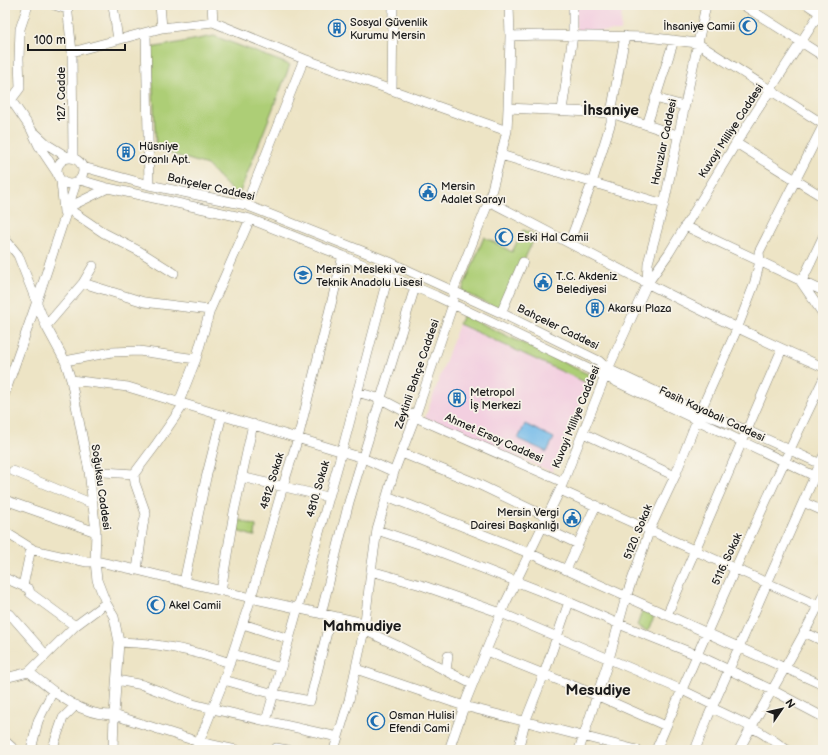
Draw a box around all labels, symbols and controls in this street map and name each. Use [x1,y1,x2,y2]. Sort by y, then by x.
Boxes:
place label: Sosyal Güvenlik Kurumu Mersin [350,16,428,42]
mosque icon: İhsaniye Camii [738,16,758,36]
building icon: Sosyal Güvenlik Kurumu Mersin [327,18,347,38]
place label: İhsaniye Camii [663,20,735,33]
scale bar [28,26,125,52]
text: 100 m [34,33,66,48]
street label: 127. Cadde [55,66,68,121]
street label: Kuvayi Milliye Caddesi [696,82,766,180]
street label: Havuzlar Caddesi [649,98,679,186]
district label: İhsaniye [583,100,639,120]
place label: Hüsniye Oranlı Apt. [139,140,190,166]
building icon: Hüsniye Oranlı Apt. [116,142,136,162]
street label: Bahçeler Caddesi [166,171,256,203]
place label: Mersin Adalet Sarayı [441,180,506,206]
public building icon: Mersin Adalet Sarayı [418,182,438,202]
mosque icon: Eski Hal Camii [494,227,514,247]
place label: Eski Hal Camii [517,231,589,244]
place label: Mersin Mesleki ve Teknik Anadolu Lisesi [316,263,423,289]
school or university icon: Mersin Mesleki ve Teknik Anadolu Lisesi [293,265,313,285]
place label: T..C. Akdeniz Belediyesi [556,270,618,296]
public building icon: T..C. Akdeniz Belediyesi [533,272,553,292]
building icon: Akarsu Plaza [585,298,605,318]
street label: Bahçeler Caddesi [515,302,601,352]
place label: Akarsu Plaza [608,302,672,315]
street label: Zeytinli Bahçe Caddesi [392,318,442,431]
street label: Kuvayi Milliye Caddesi [549,364,603,470]
street label: Fasih Kayabalı Caddesi [657,384,767,444]
place label: Metropol İş Merkezi [470,386,521,412]
building icon: Metropol İş Merkezi [447,388,467,408]
street label: Ahmet Ersoy Caddesi [443,411,545,465]
street label: Soğuksu Caddesi [89,443,113,531]
street label: 4812. Sokak [257,451,287,511]
street label: 4810. Sokak [304,459,332,519]
street label: 5120. Sokak [621,502,655,561]
place label: Mersin Vergi Dairesi Başkanlığı [470,506,559,532]
public building icon: Mersin Vergi Dairesi Başkanlığı [562,508,582,528]
street label: 5116. Sokak [709,530,745,587]
mosque icon: Akel Camii [146,595,166,615]
place label: Akel Camii [169,599,221,612]
district label: Mahmudiye [323,617,402,636]
district label: Mesudiye [565,681,631,700]
north arrow [762,689,802,729]
text: N [782,697,798,711]
place label: Osman Hulisi Efendi Cami [389,709,455,735]
mosque icon: Osman Hulisi Efendi Cami [366,711,386,731]

